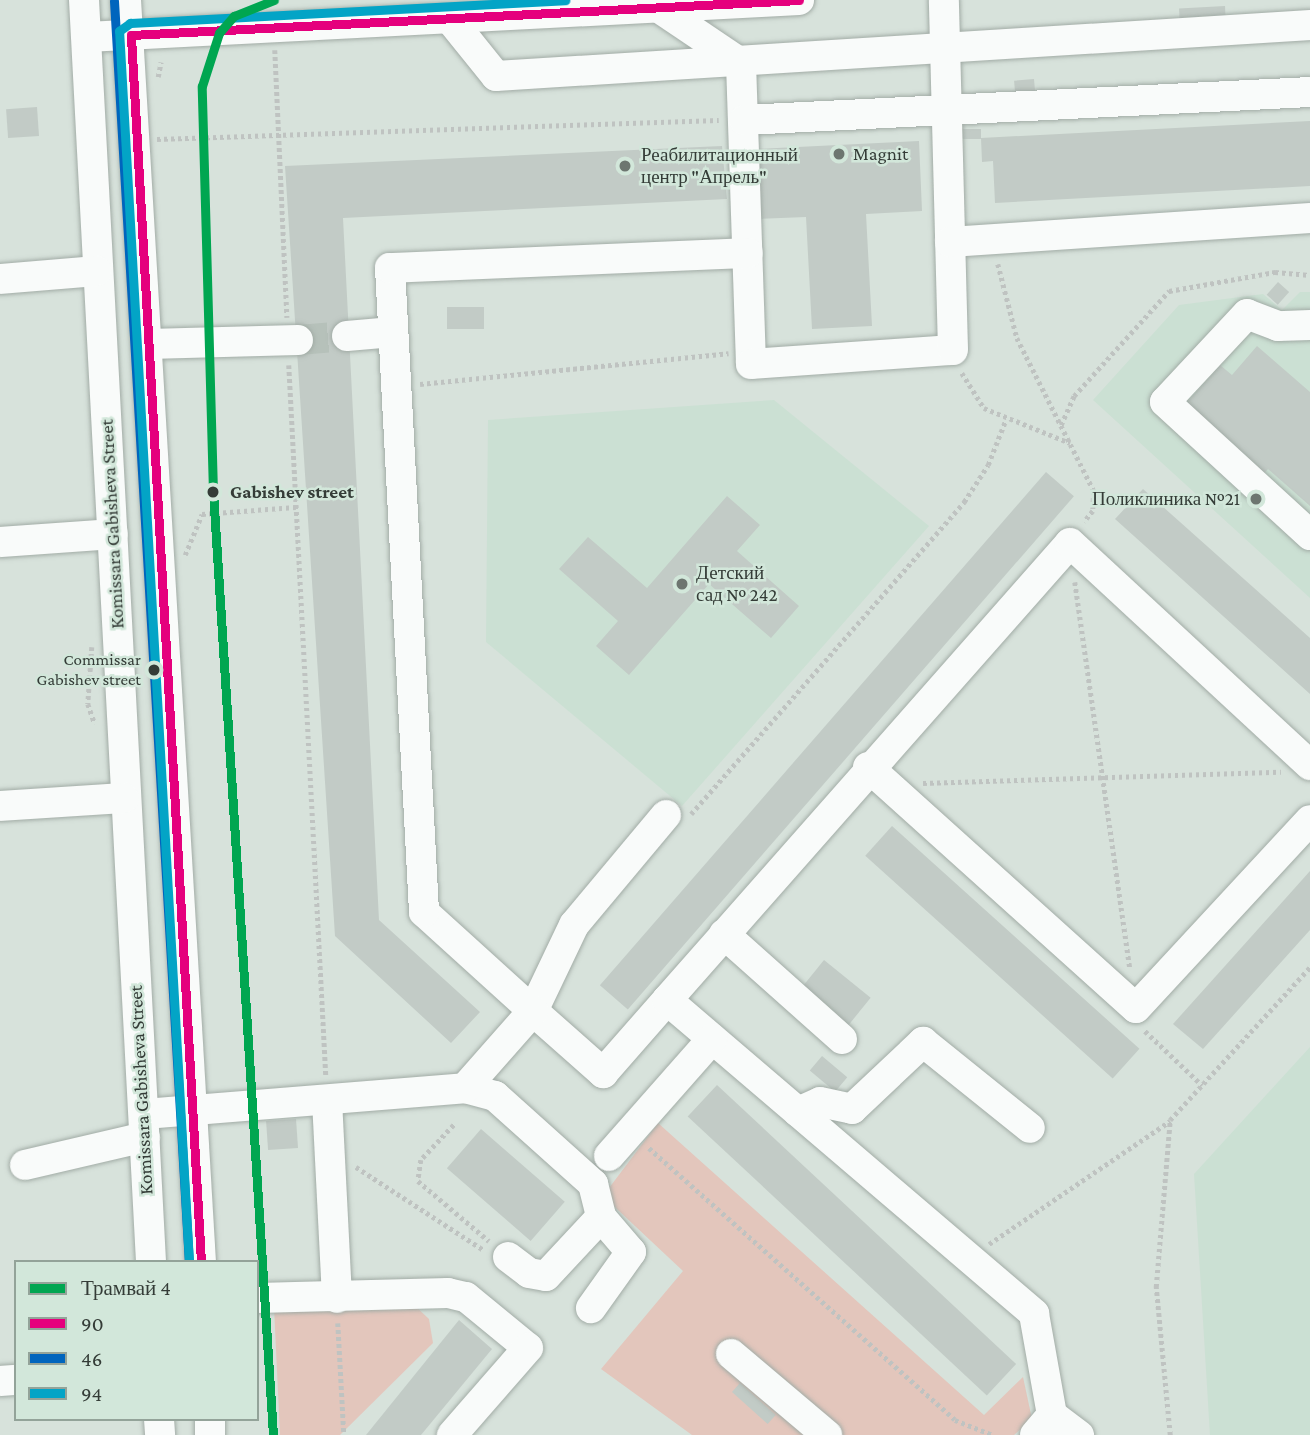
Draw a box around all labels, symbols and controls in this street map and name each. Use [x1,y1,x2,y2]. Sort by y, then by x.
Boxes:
place label: Magnit [853,143,908,165]
place label: Реабилитационный центр "Апрель" [641,144,798,188]
marker: Magnit [831,146,847,162]
marker: Реабилитационный центр "Апрель" [615,156,635,176]
street label: Komissara Gabisheva Street [95,419,129,629]
marker: Gabishev street [202,481,224,503]
place label: Gabishev street [230,481,354,503]
place label: Поликлиника №21 [1092,488,1240,510]
marker: Поликлиника №21 [1246,489,1266,509]
place label: Детский сад № 242 [696,562,777,606]
marker: Детский сад № 242 [674,576,690,592]
place label: Commissar Gabishev street [36,650,141,690]
marker: Commissar Gabishev street [147,663,161,677]
street label: Komissara Gabisheva Street [124,985,158,1195]
legend [14,1260,259,1421]
text: Трамвай 4 [81,1276,171,1300]
text: 90 [81,1312,104,1336]
text: 46 [81,1347,102,1371]
text: 94 [81,1382,102,1406]

